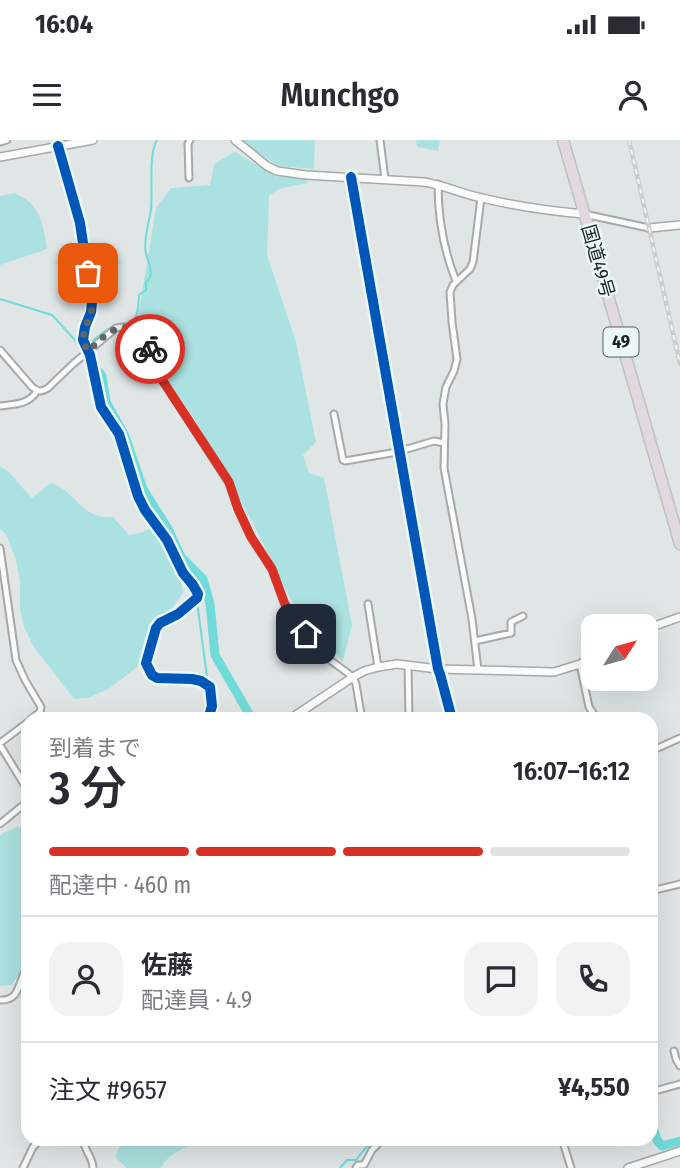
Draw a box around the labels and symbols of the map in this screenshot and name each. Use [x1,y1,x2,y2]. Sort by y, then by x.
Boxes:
street label: 国道49号 [577,222,619,300]
pin [58,243,118,303]
courier [115,314,185,384]
road number: 49 [604,328,638,356]
pin [276,604,336,664]
north arrow [581,614,658,691]

